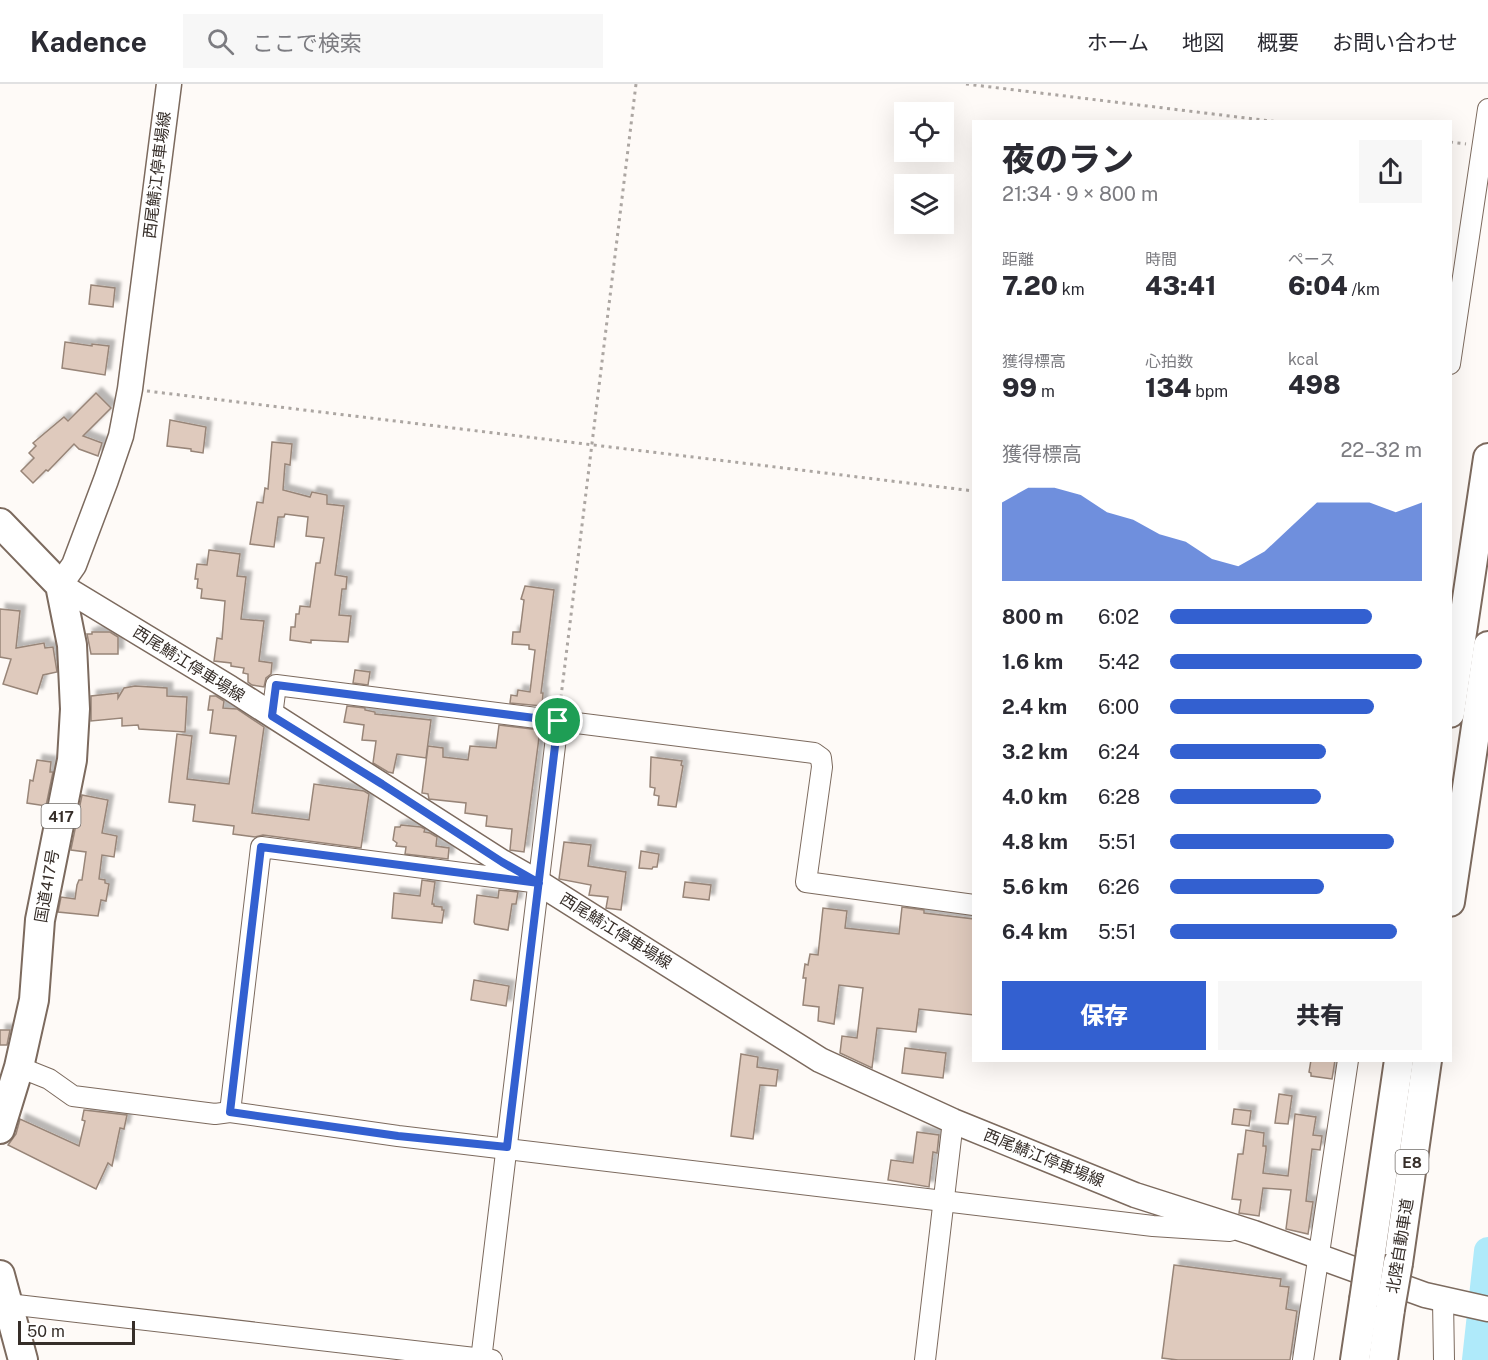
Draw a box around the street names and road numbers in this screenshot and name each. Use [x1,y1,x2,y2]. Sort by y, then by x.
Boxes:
street label: 西尾鯖江停車場線 [140,110,174,240]
street label: 西尾鯖江停車場線 [130,622,248,706]
road number: 417 [42,804,80,828]
street label: 国道417号 [31,848,63,924]
street label: 西尾鯖江停車場線 [557,889,675,973]
street label: 西尾鯖江停車場線 [981,1125,1107,1191]
road number: E8 [1396,1150,1428,1174]
street label: 北陸自動車道 [1383,1197,1417,1295]

